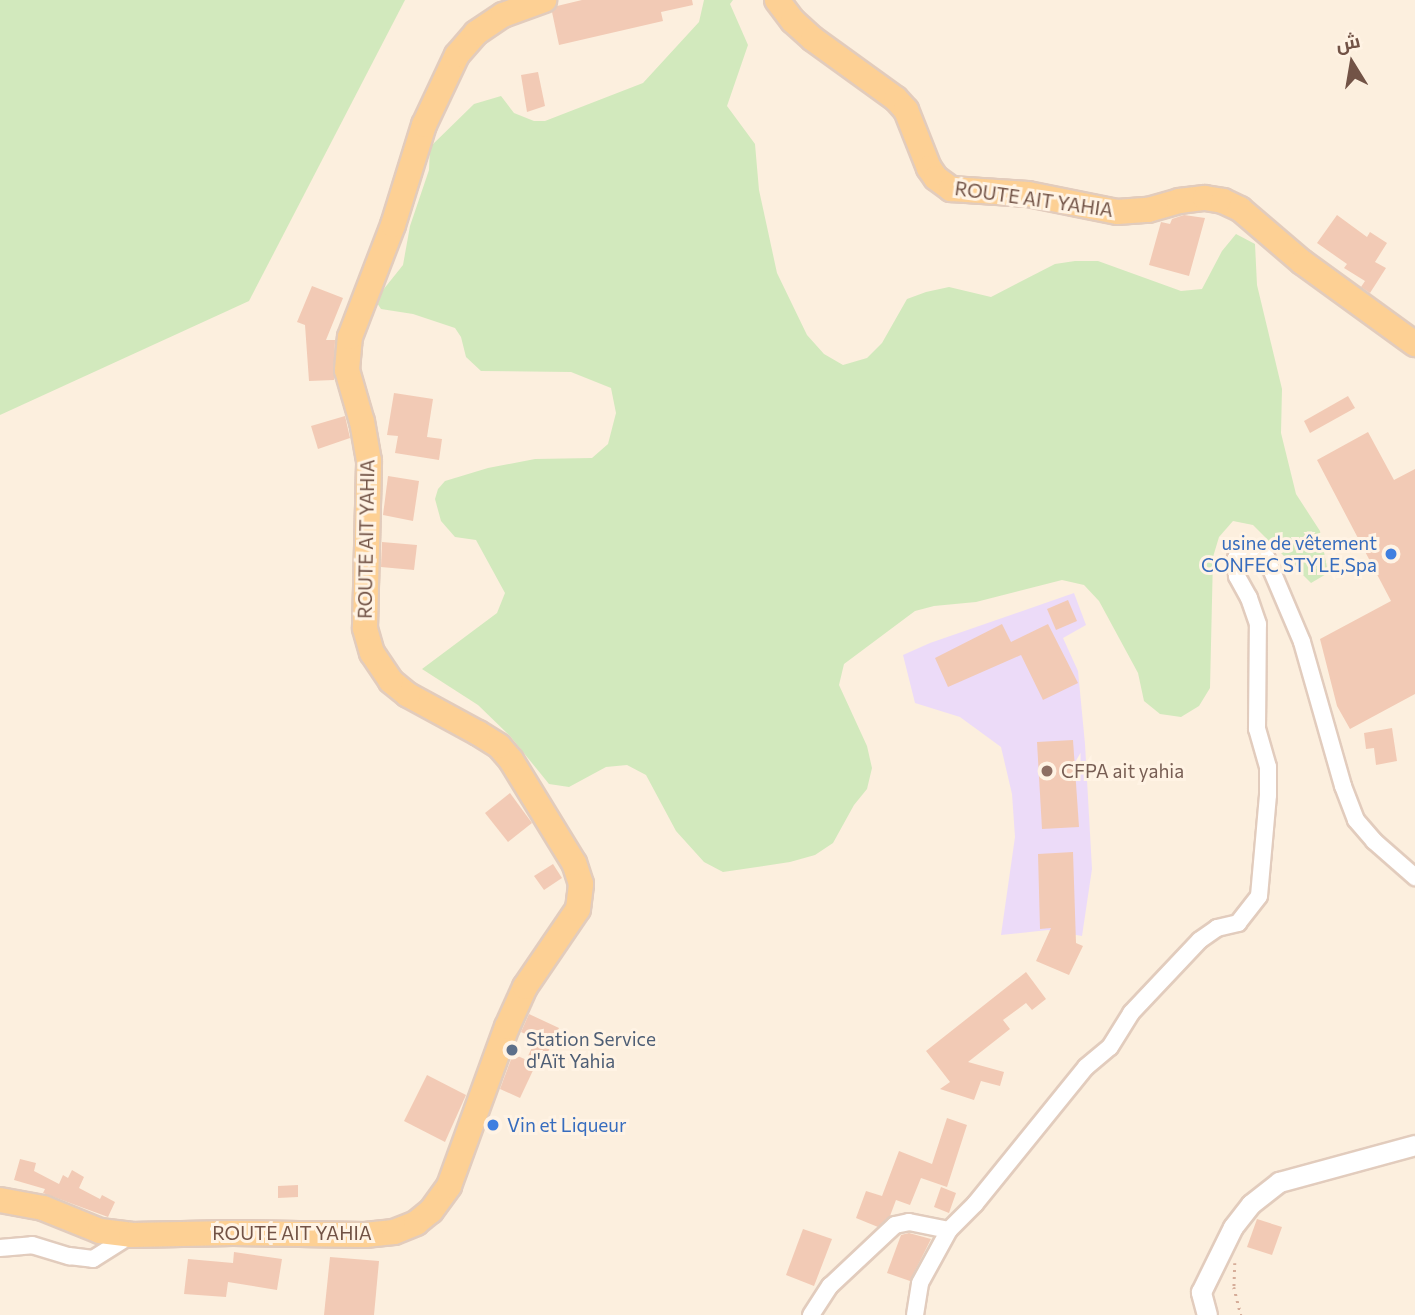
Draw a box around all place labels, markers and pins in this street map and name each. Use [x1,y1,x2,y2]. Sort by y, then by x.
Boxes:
place label: usine de vêtement CONFEC STYLE,Spa [1201,532,1377,576]
marker: usine de vêtement CONFEC STYLE,Spa [1383,546,1399,562]
place label: CFPA ait yahia [1061,760,1184,782]
marker: CFPA ait yahia [1039,763,1055,779]
place label: Station Service d'Aït Yahia [526,1028,656,1072]
marker: Station Service d'Aït Yahia [504,1042,520,1058]
place label: Vin et Liqueur [507,1114,626,1136]
marker: Vin et Liqueur [485,1117,501,1133]

